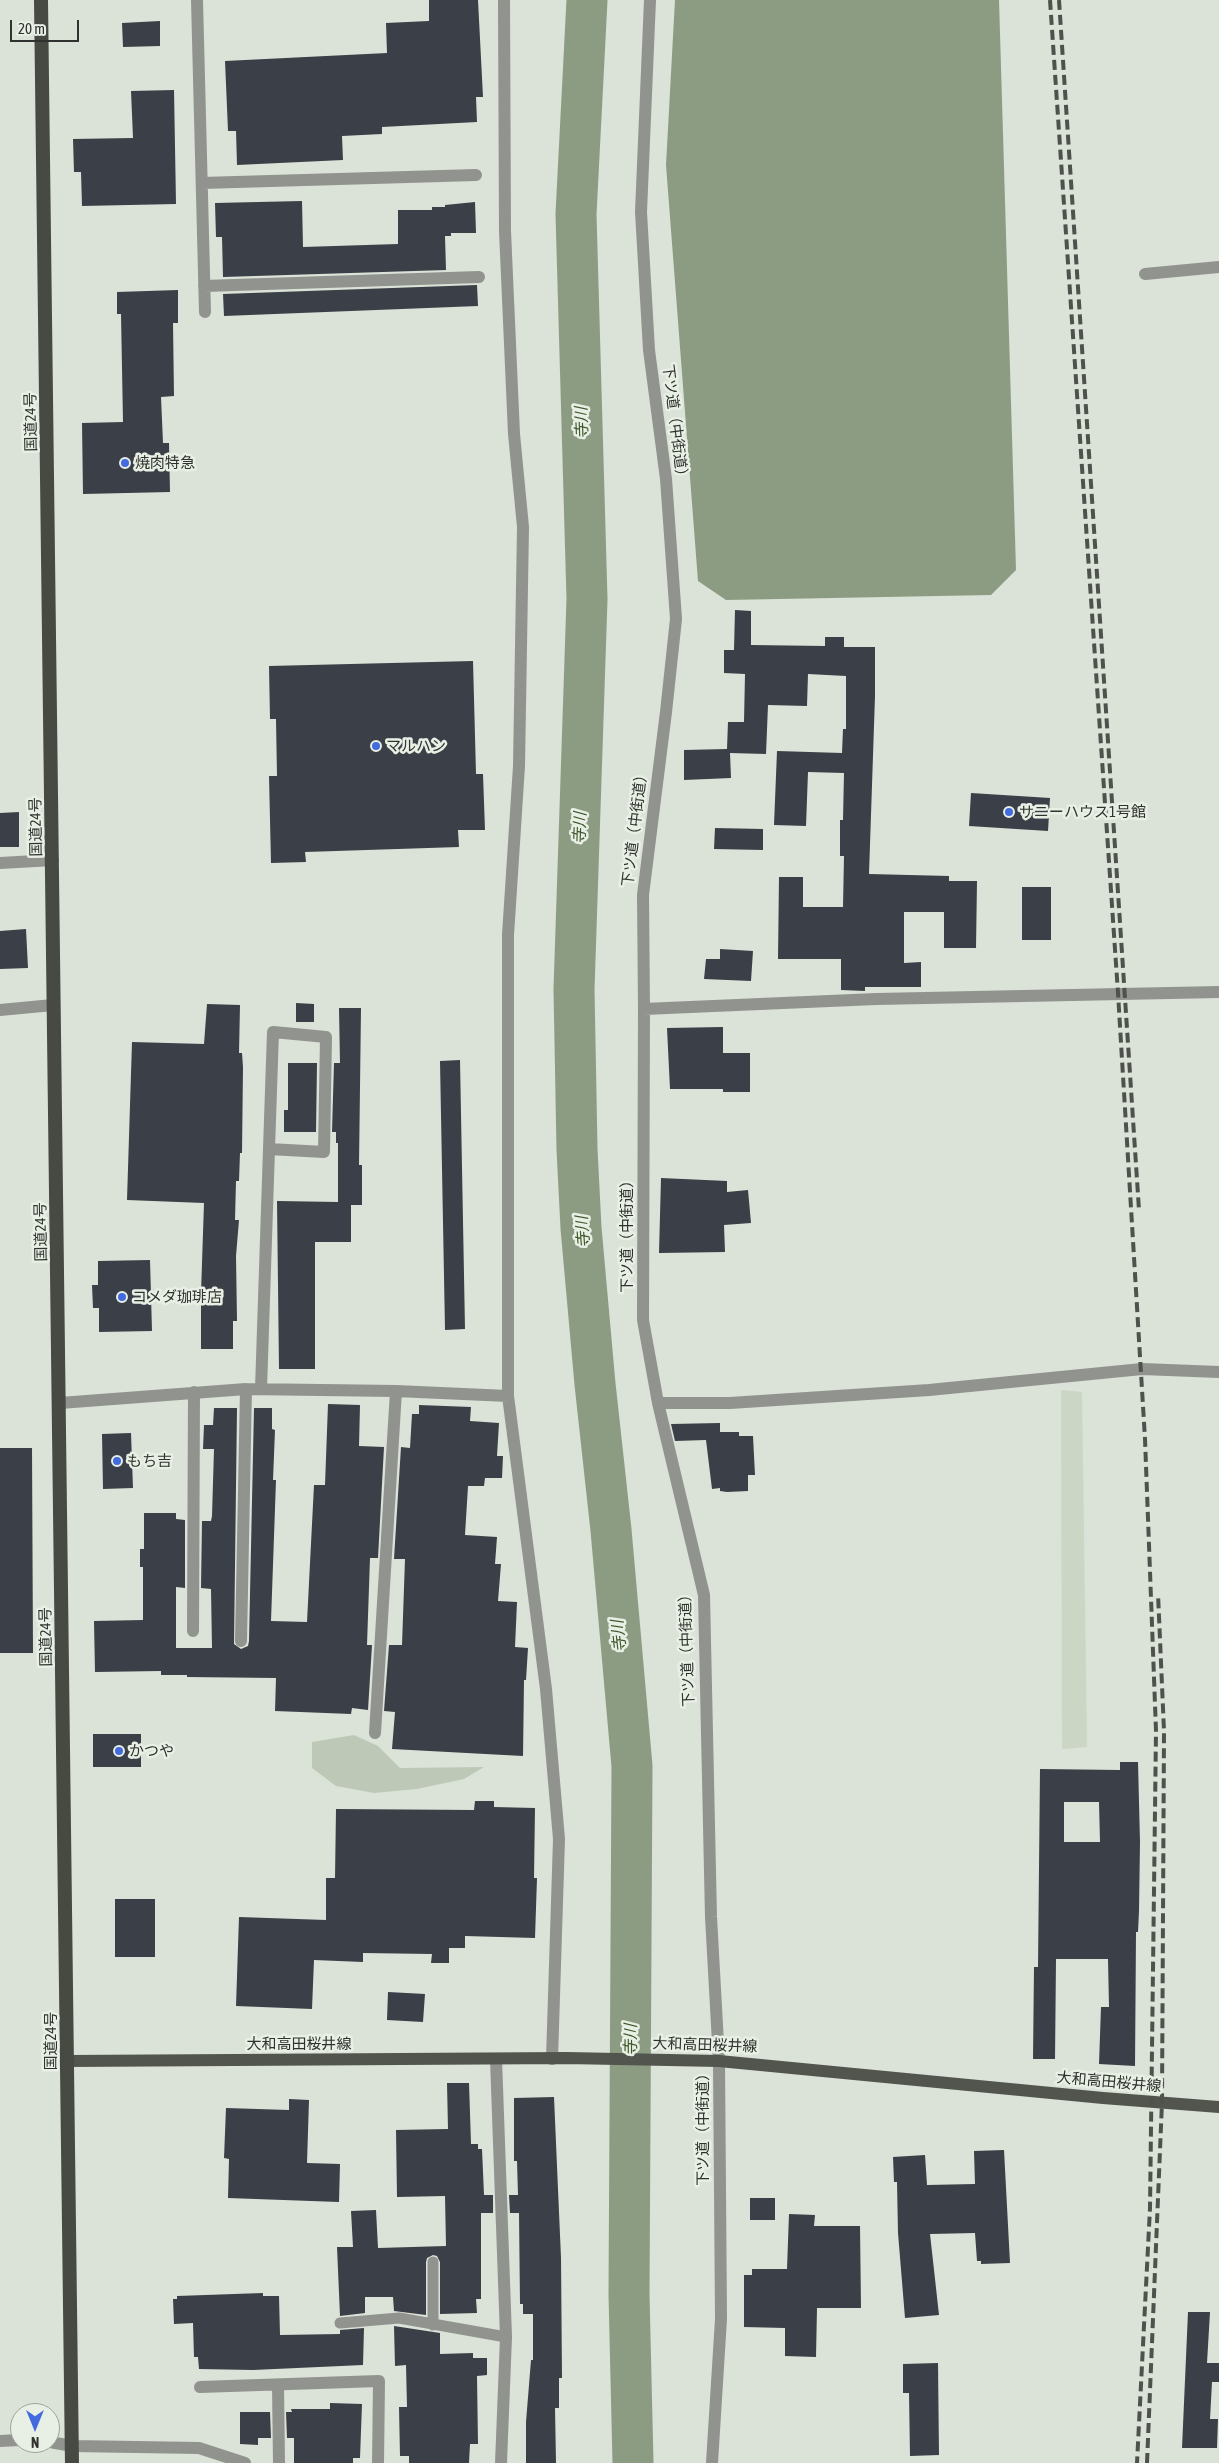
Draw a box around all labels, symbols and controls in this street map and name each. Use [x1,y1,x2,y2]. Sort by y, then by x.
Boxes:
scale bar [12,10,81,42]
text: 20 m [18,20,45,37]
street label: 下ツ道（中街道） [659,363,691,485]
street label: 国道24号 [21,392,41,452]
water label: 寺川 [572,407,592,439]
place label: 焼肉特急 [135,454,195,472]
marker: 焼肉特急 [119,457,131,469]
place label: マルハン [386,737,446,755]
marker: マルハン [370,740,382,752]
street label: 下ツ道（中街道） [619,766,651,888]
street label: 国道24号 [26,797,46,857]
place label: サニーハウス1号館 [1019,803,1146,821]
marker: サニーハウス1号館 [1003,806,1015,818]
water label: 寺川 [570,812,590,844]
street label: 下ツ道（中街道） [618,1173,636,1293]
street label: 国道24号 [31,1202,51,1262]
water label: 寺川 [572,1215,594,1249]
place label: コメダ珈琲店 [132,1288,222,1306]
marker: コメダ珈琲店 [116,1291,128,1303]
place label: もち吉 [127,1452,172,1470]
marker: もち吉 [111,1455,123,1467]
street label: 下ツ道（中街道） [676,1587,698,1707]
street label: 国道24号 [36,1607,56,1667]
water label: 寺川 [608,1619,630,1653]
place label: かつや [129,1742,174,1760]
marker: かつや [113,1745,125,1757]
street label: 国道24号 [42,2011,60,2071]
water label: 寺川 [621,2024,641,2056]
street label: 大和高田桜井線 [652,2034,758,2056]
street label: 大和高田桜井線 [247,2035,351,2053]
street label: 下ツ道（中街道） [694,2066,712,2186]
street label: 大和高田桜井線 [1056,2068,1162,2096]
north arrow [10,2403,60,2453]
text: N [31,2434,39,2450]

